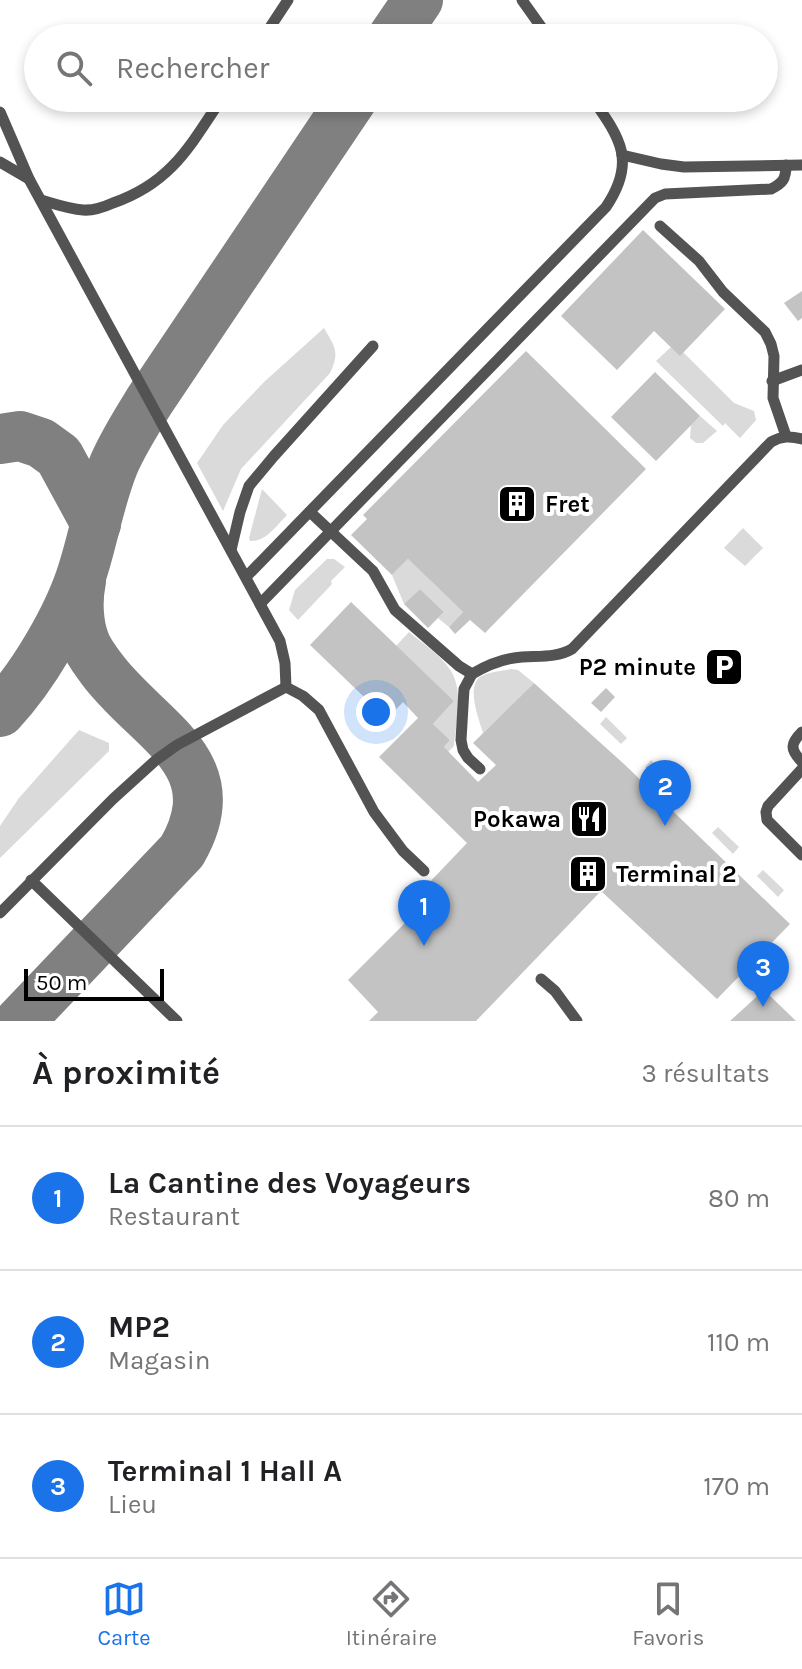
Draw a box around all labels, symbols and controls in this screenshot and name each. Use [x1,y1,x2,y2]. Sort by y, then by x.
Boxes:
search box [24,24,778,112]
icon: search [52,46,96,90]
text: Rechercher [116,50,269,86]
building icon: Fret [496,483,538,525]
place label: Fret [545,490,590,518]
parking icon: P2 minute [703,646,745,688]
place label: P2 minute [579,653,696,681]
your location [356,692,396,732]
pin: 2 [639,760,691,826]
restaurant icon: Pokawa [568,798,610,840]
place label: Pokawa [473,805,561,833]
building icon: Terminal 2 [567,853,609,895]
place label: Terminal 2 [616,860,736,888]
pin: 1 [398,880,450,946]
pin: 3 [737,941,789,1007]
scale bar [24,965,164,1001]
text: 50 m [36,970,87,996]
text: À proximité [32,1053,220,1093]
text: 3 résultats [642,1058,770,1089]
text: La Cantine des Voyageurs [108,1165,471,1201]
text: 1 [53,1183,63,1214]
text: 80 m [708,1183,770,1214]
text: Restaurant [108,1201,240,1232]
text: MP2 [108,1309,170,1345]
text: 2 [50,1327,66,1358]
text: 110 m [707,1327,770,1358]
text: Magasin [108,1345,210,1376]
text: Terminal 1 Hall A [108,1453,342,1489]
text: 3 [50,1471,66,1502]
text: 170 m [703,1471,770,1502]
text: Lieu [108,1489,157,1520]
tab: Carte [98,1577,151,1651]
tab: Itinéraire [346,1577,437,1651]
tab: Favoris [632,1577,704,1651]

